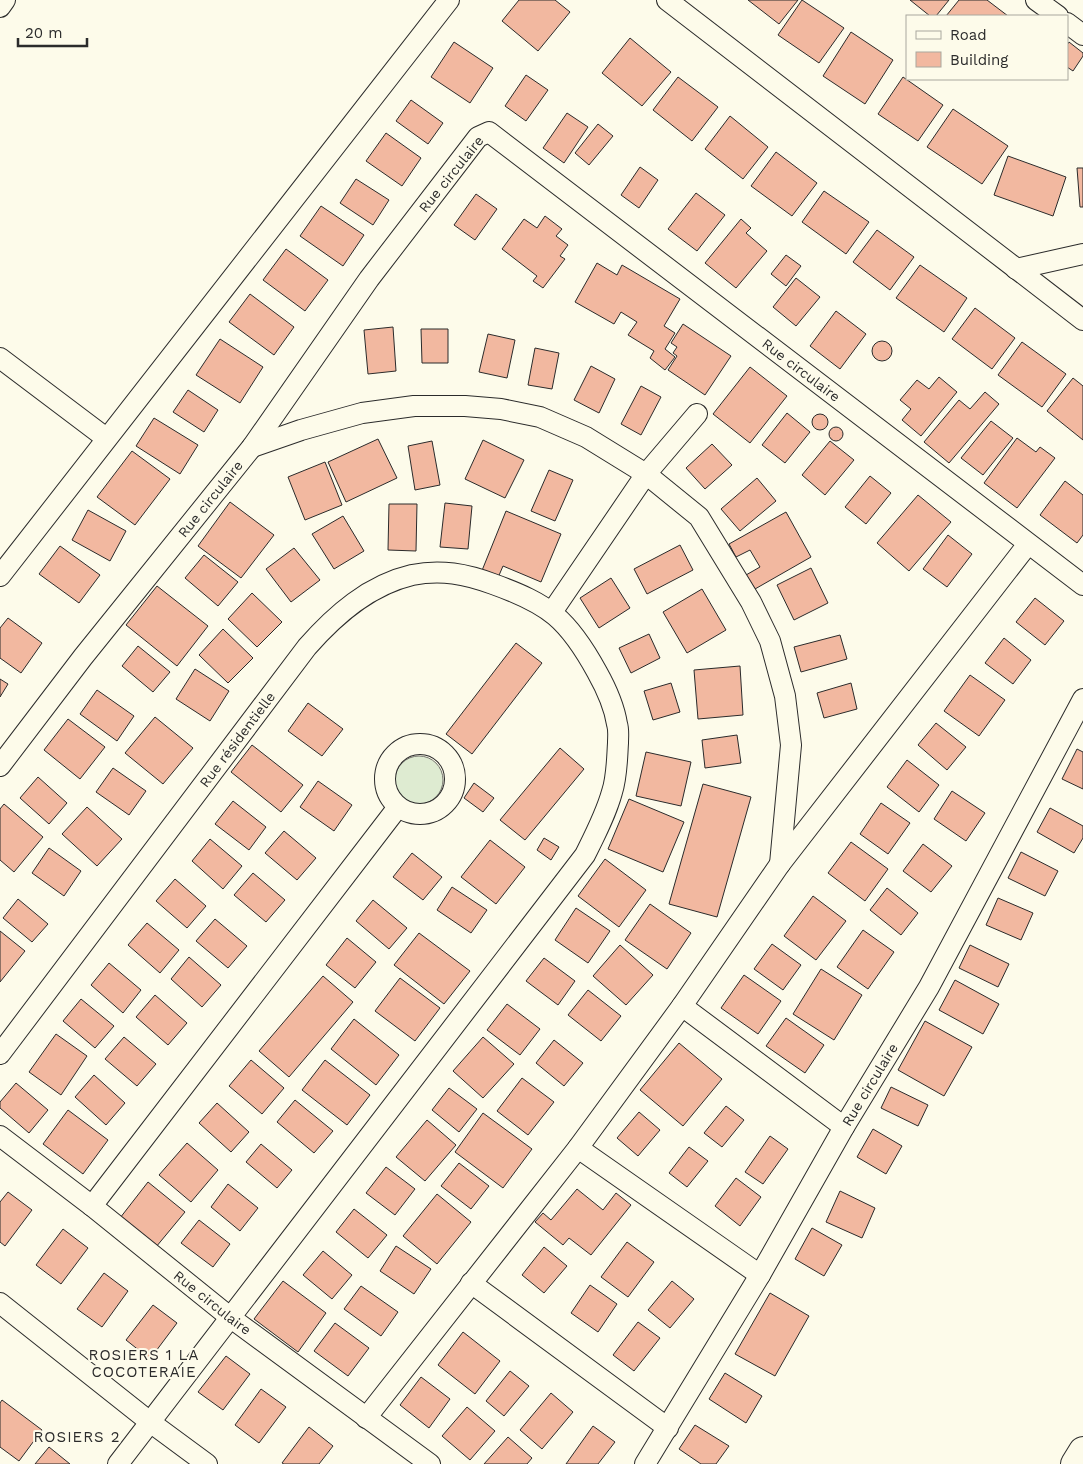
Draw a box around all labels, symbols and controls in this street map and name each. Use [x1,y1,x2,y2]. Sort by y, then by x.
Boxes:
scale bar [18,15,86,47]
legend [906,15,1068,80]
text: 20 m [25,24,63,42]
text: Road [950,26,987,44]
text: Building [950,51,1008,69]
street label: Rue circulaire [415,133,487,215]
street label: Rue circulaire [759,335,843,405]
street label: Rue circulaire [175,457,246,540]
street label: Rue résidentielle [196,689,278,790]
street label: Rue circulaire [839,1040,901,1129]
street label: Rue circulaire [171,1267,254,1338]
district label: ROSIERS 1 LA COCOTERAIE [89,1346,199,1381]
district label: ROSIERS 2 [33,1428,121,1446]

